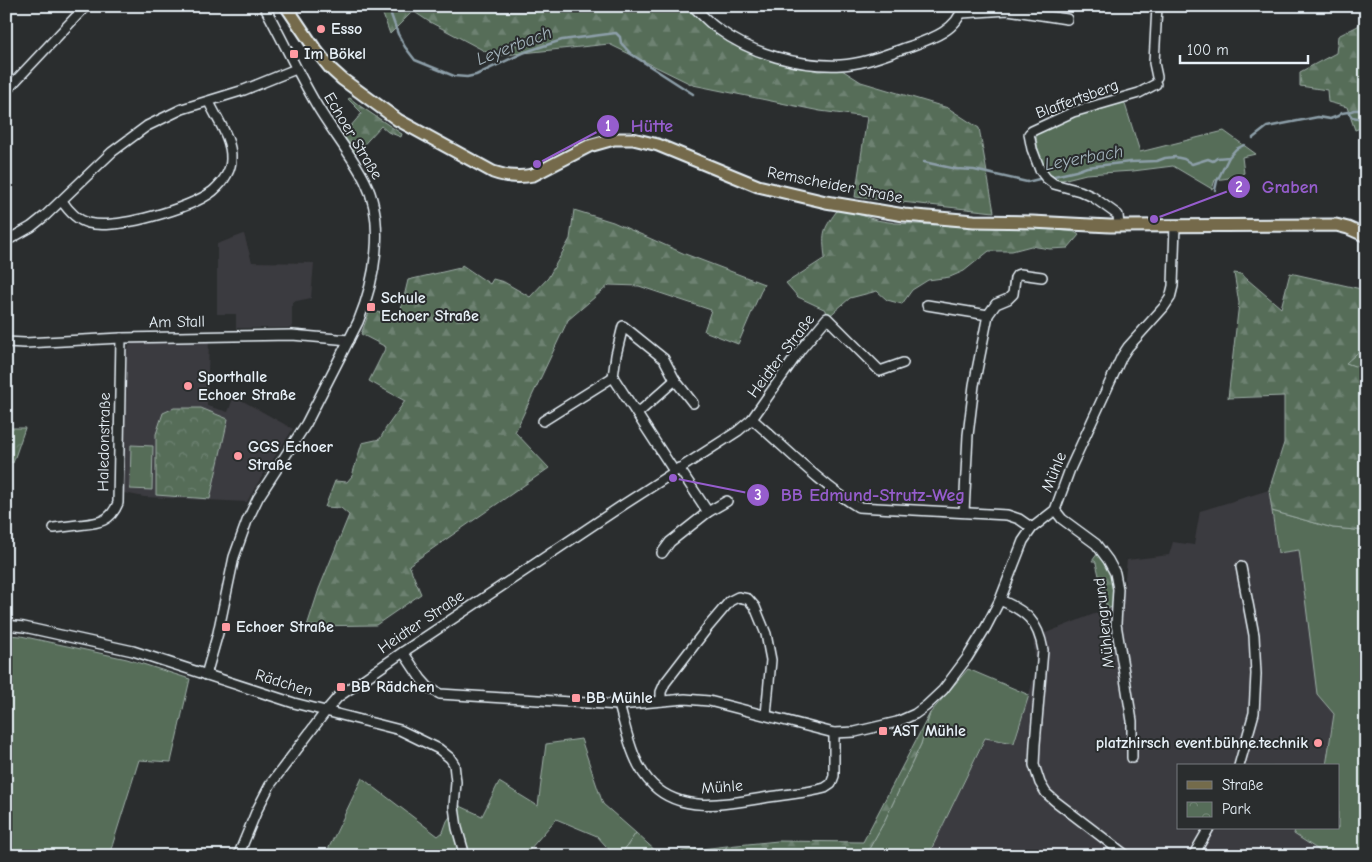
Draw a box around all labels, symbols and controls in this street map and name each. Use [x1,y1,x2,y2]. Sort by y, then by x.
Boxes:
place label: Esso [331,20,362,38]
water label: Leyerbach [473,22,555,70]
marker: Esso [315,23,327,35]
scale bar [1180,32,1307,64]
text: 100 m [1187,41,1229,59]
place label: Im Bökel [304,45,366,63]
marker: Im Bökel [288,48,300,60]
street label: Blaffertsberg [1033,76,1121,122]
street label: Echoer Straße [320,89,386,183]
callout: Hütte [596,110,683,143]
text: Hütte [631,116,673,137]
text: 1 [605,117,611,135]
water label: Leyerbach [1043,141,1125,175]
street label: Remscheider Straße [766,163,904,207]
callout: Graben [1227,170,1328,203]
text: Graben [1262,177,1318,198]
text: 2 [1235,178,1243,196]
place label: Schule Echoer Straße [381,289,479,325]
marker: Schule Echoer Straße [365,301,377,313]
street label: Heidter Straße [744,311,818,401]
street label: Am Stall [149,313,205,331]
place label: Sporthalle Echoer Straße [198,368,296,404]
marker: Sporthalle Echoer Straße [182,380,194,392]
street label: Haledonstraße [94,392,114,492]
place label: GGS Echoer Straße [248,438,334,474]
street label: Mühle [1038,449,1070,495]
marker: GGS Echoer Straße [232,450,244,462]
callout: BB Edmund-Strutz-Weg [745,478,975,511]
text: BB Edmund-Strutz-Weg [781,485,965,506]
text: 3 [754,486,762,504]
street label: Mühlengrund [1090,577,1118,669]
street label: Heidter Straße [375,587,467,657]
place label: Echoer Straße [236,618,334,636]
marker: Echoer Straße [220,621,232,633]
street label: Rädchen [253,666,315,700]
place label: BB Rädchen [351,678,435,696]
marker: BB Rädchen [335,681,347,693]
place label: BB Mühle [586,689,653,707]
marker: BB Mühle [570,692,582,704]
place label: AST Mühle [893,722,966,740]
marker: AST Mühle [877,725,889,737]
place label: platzhirsch event.bühne.technik [1096,734,1308,752]
marker: platzhirsch event.bühne.technik [1312,737,1324,749]
legend [1177,764,1340,830]
text: Straße [1222,776,1264,794]
street label: Mühle [701,777,743,797]
text: Park [1222,800,1251,818]

